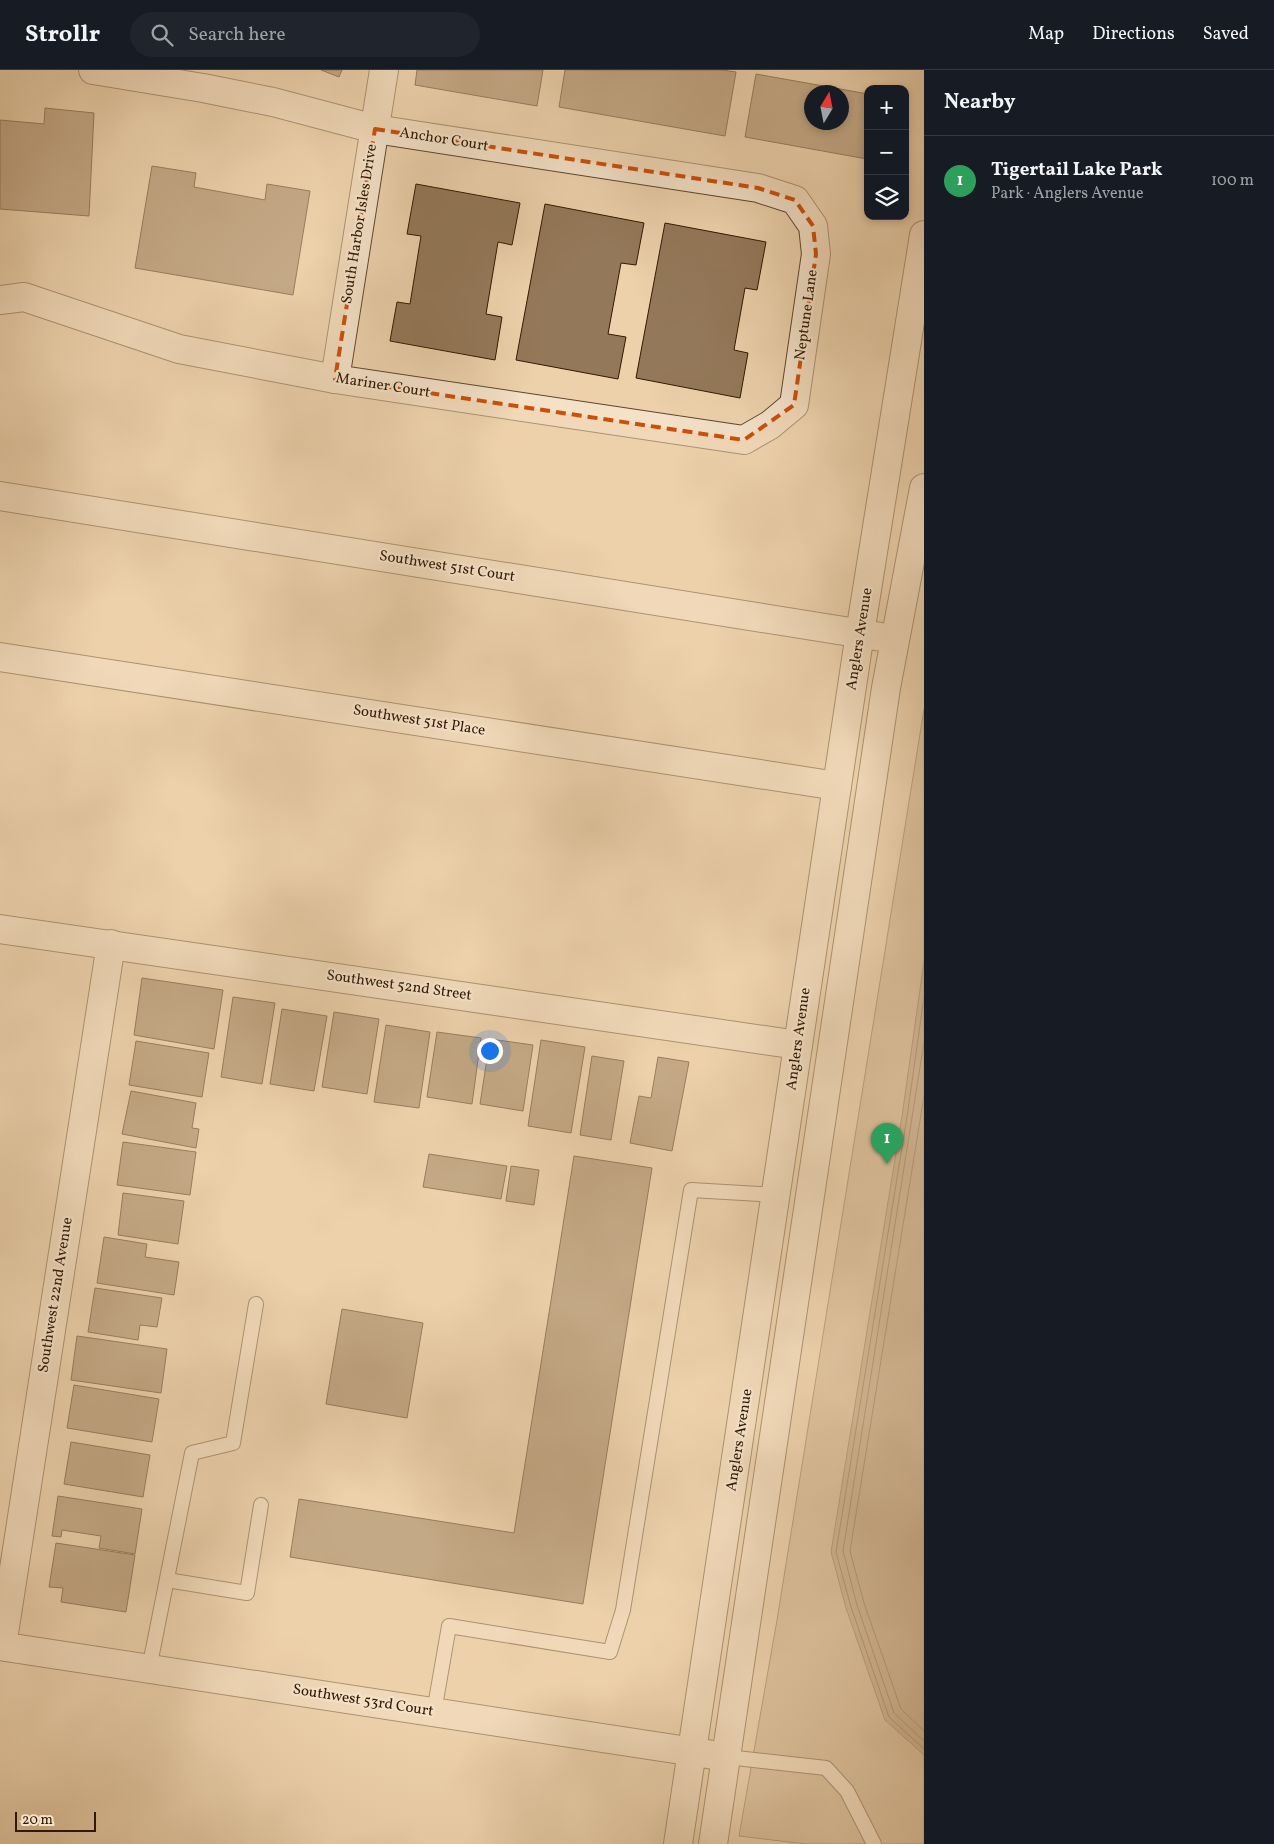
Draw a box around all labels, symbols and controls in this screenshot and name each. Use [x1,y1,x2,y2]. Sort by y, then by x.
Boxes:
search box [130,12,480,57]
text: Strollr [25,18,100,52]
icon: search [148,21,176,49]
text: Search here [188,22,286,48]
text: Map [1028,22,1064,47]
text: Directions [1092,22,1175,47]
text: Saved [1203,22,1249,47]
north arrow [804,85,849,130]
map controls [864,85,909,220]
button: + [864,85,909,130]
text: Nearby [944,88,1015,117]
street label: Anchor Court [398,123,490,157]
button: − [864,130,909,175]
street label: South Harbor Isles Drive [337,142,383,306]
text: Tigertail Lake Park [991,157,1162,183]
text: 1 [957,170,963,192]
text: 100 m [1211,170,1254,192]
button: layers [864,175,909,220]
text: Park · Anglers Avenue [991,183,1144,205]
street label: Neptune Lane [790,268,824,362]
street label: Mariner Court [334,368,432,404]
street label: Southwest 51st Court [378,546,516,588]
street label: Anglers Avenue [842,586,878,692]
street label: Southwest 51st Place [351,700,487,742]
street label: Southwest 52nd Street [325,965,473,1007]
street label: Anglers Avenue [781,986,817,1092]
your location [477,1038,503,1064]
pin: 1 [871,1123,903,1164]
street label: Southwest 22nd Avenue [33,1216,79,1374]
street label: Anglers Avenue [722,1387,758,1493]
street label: Southwest 53rd Court [291,1680,435,1722]
scale bar [15,1809,96,1832]
text: 20 m [22,1811,53,1830]

